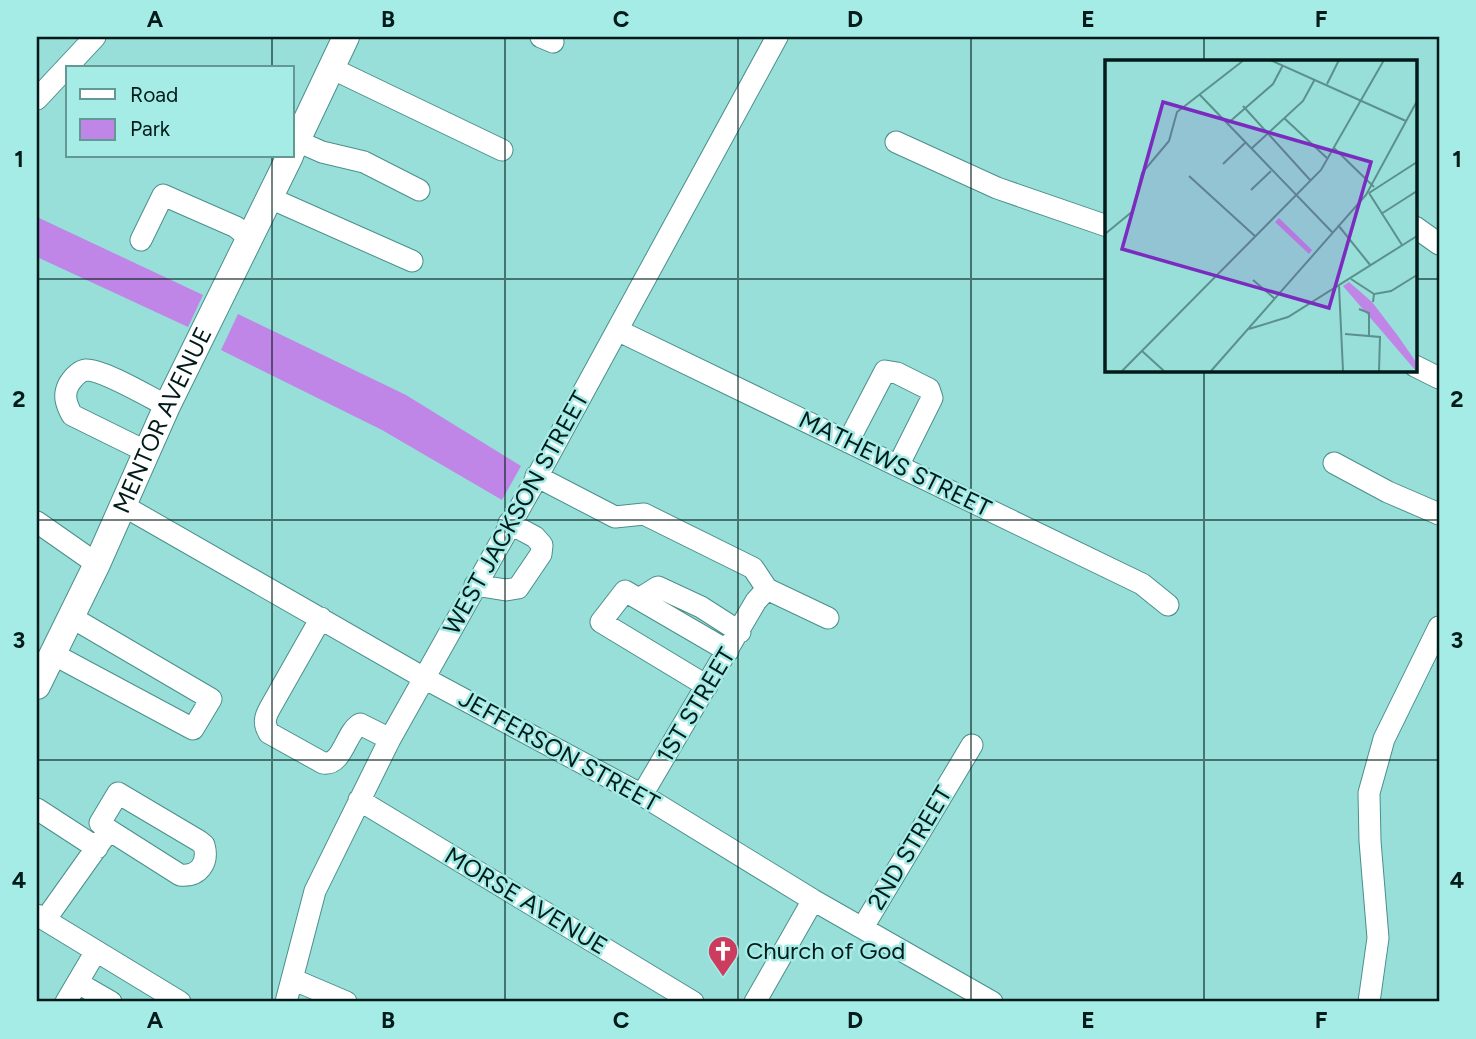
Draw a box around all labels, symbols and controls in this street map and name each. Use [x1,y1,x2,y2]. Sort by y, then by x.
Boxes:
text: A [147,5,164,33]
text: B [381,5,395,33]
text: C [613,5,630,33]
text: D [847,5,863,33]
text: E [1081,5,1095,33]
text: F [1315,5,1328,33]
inset map [1105,60,1416,371]
legend [66,66,294,158]
text: Road [130,82,178,107]
text: Park [130,116,171,141]
text: 1 [14,145,24,173]
text: 1 [1452,145,1462,173]
street label: MENTOR AVENUE [106,322,218,517]
text: 2 [12,385,26,413]
text: 2 [1450,385,1464,413]
street label: WEST JACKSON STREET [437,386,595,639]
street label: MATHEWS STREET [794,404,996,523]
text: 3 [13,626,25,654]
text: 3 [1451,626,1463,654]
street label: 1ST STREET [650,642,741,767]
street label: JEFFERSON STREET [454,683,664,818]
street label: 2ND STREET [861,781,958,915]
street label: MORSE AVENUE [440,841,613,961]
text: 4 [12,866,26,894]
text: 4 [1450,866,1464,894]
church icon: Church of God [706,934,740,978]
place label: Church of God [746,936,905,965]
text: A [147,1006,164,1034]
text: B [381,1006,395,1034]
text: C [613,1006,630,1034]
text: D [847,1006,863,1034]
text: E [1081,1006,1095,1034]
text: F [1315,1006,1328,1034]

